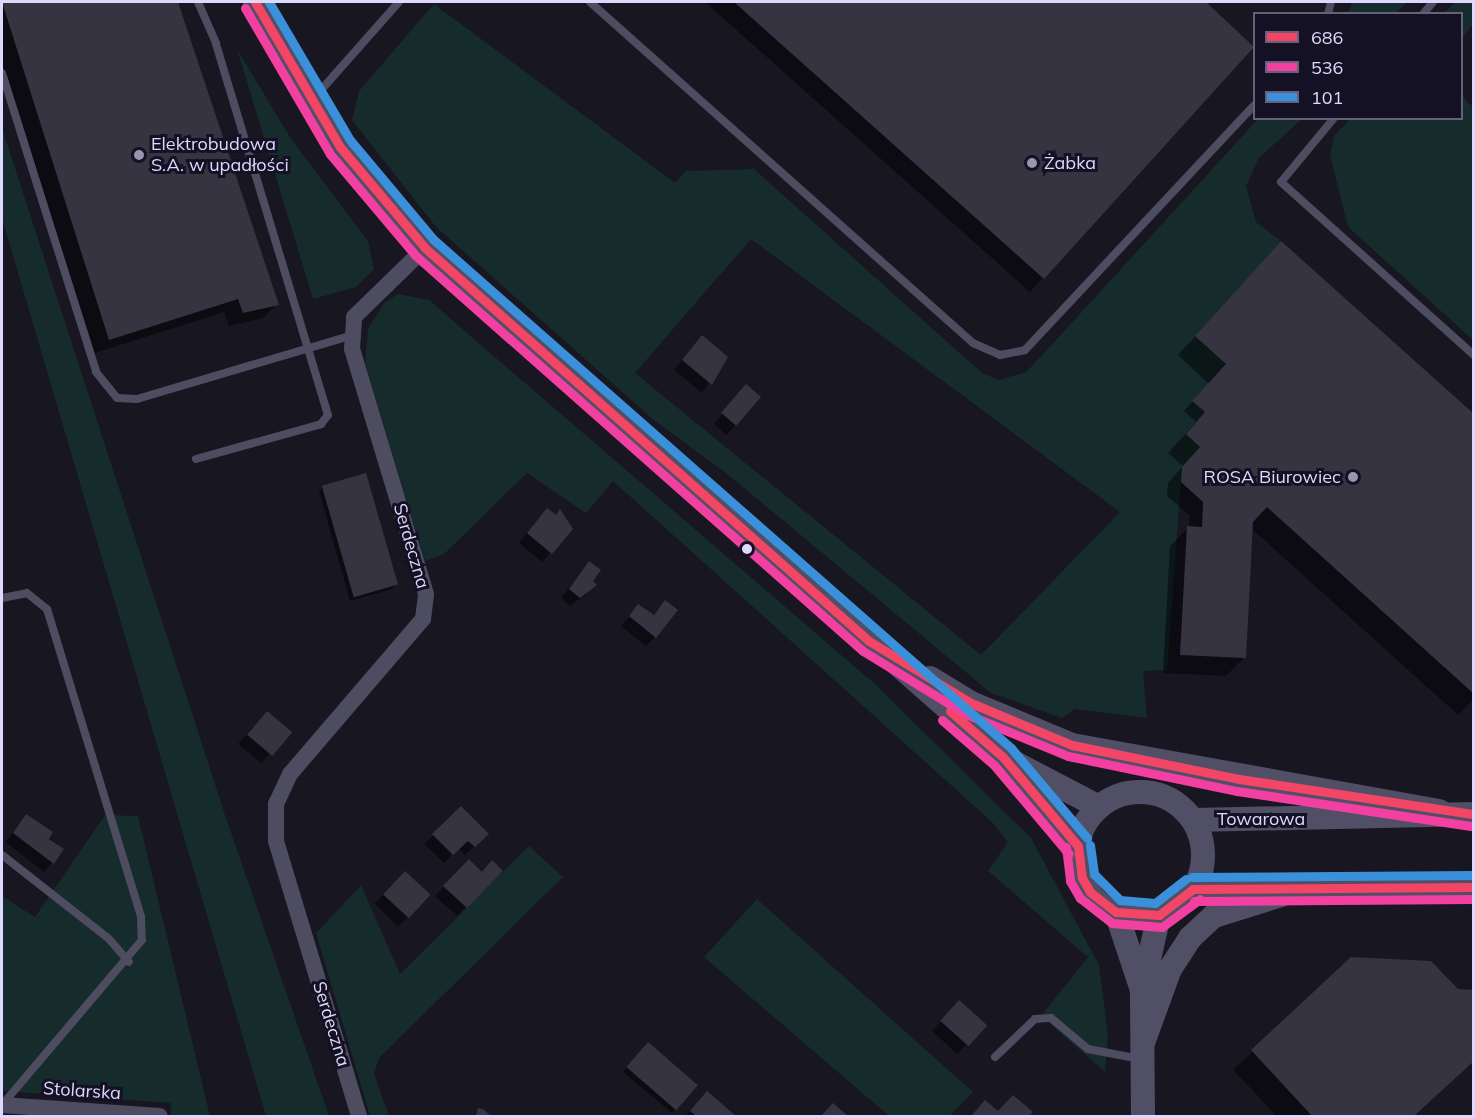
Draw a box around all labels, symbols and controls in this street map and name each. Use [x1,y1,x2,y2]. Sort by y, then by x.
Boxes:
legend [1253,12,1463,120]
text: 686 [1311,26,1343,49]
text: 536 [1311,56,1343,79]
text: 101 [1311,86,1343,109]
place label: Elektrobudowa S.A. w upadłości [151,134,289,176]
marker: Elektrobudowa S.A. w upadłości [132,148,146,162]
place label: Żabka [1044,152,1096,174]
marker: Żabka [1025,156,1039,170]
place label: ROSA Biurowiec [1204,466,1341,488]
marker: ROSA Biurowiec [1346,470,1360,484]
street label: Serdeczna [389,501,433,591]
unlabelled marker [741,543,753,555]
street label: Towarowa [1217,808,1305,830]
street label: Serdeczna [308,979,354,1069]
street label: Stolarska [42,1078,122,1104]

